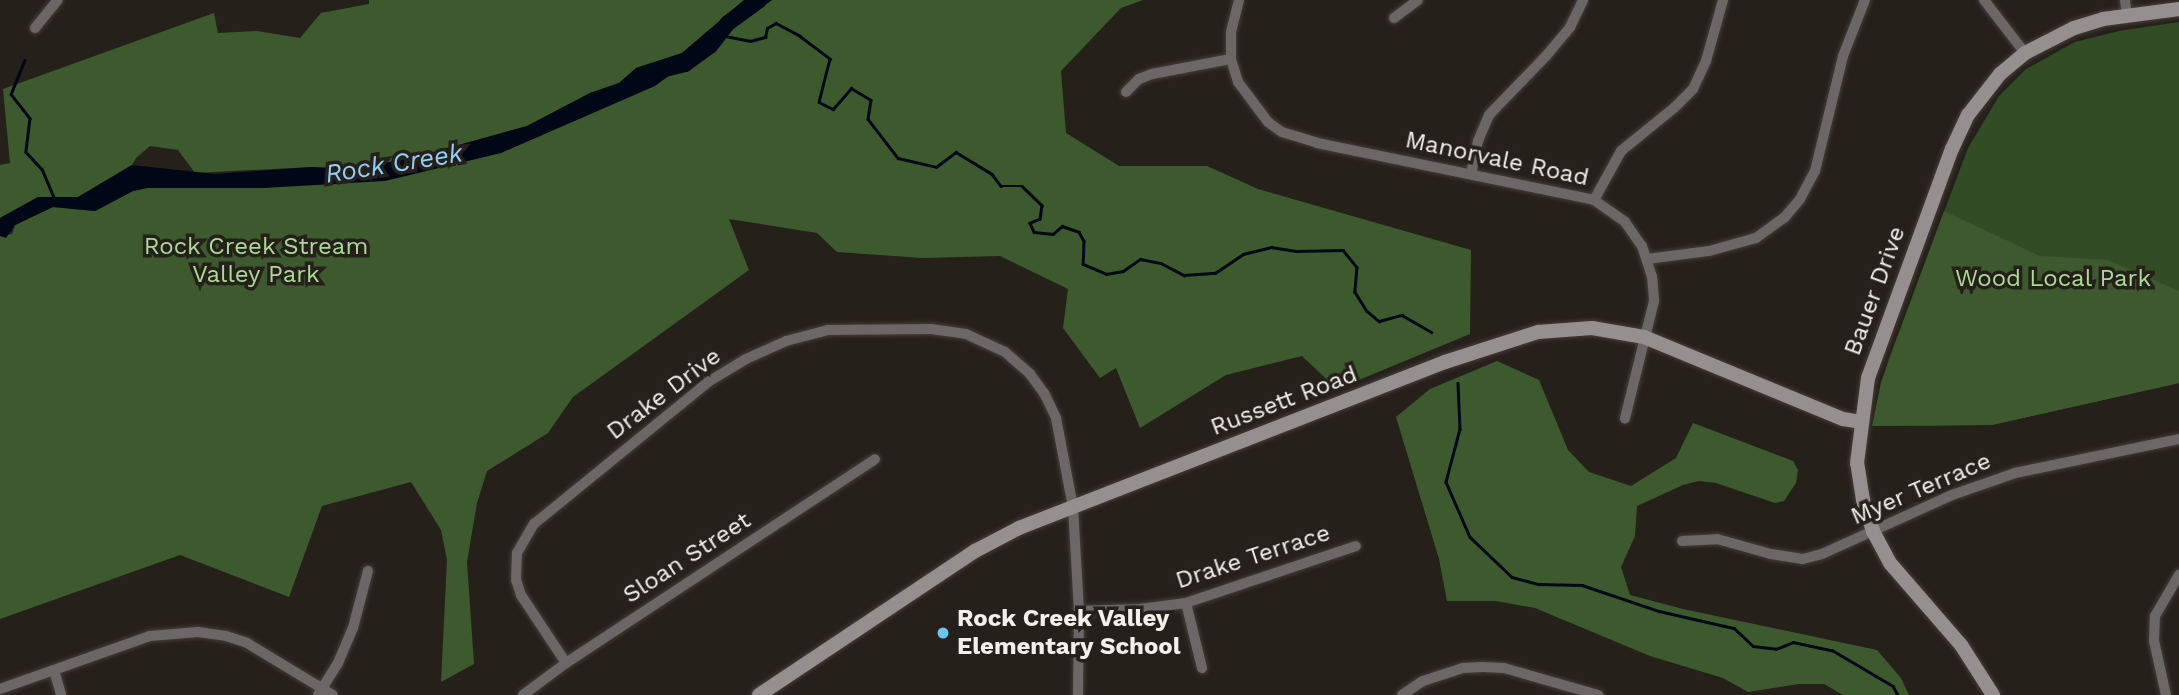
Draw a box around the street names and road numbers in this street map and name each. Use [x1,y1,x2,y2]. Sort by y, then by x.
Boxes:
street label: Manorvale Road [1403,126,1591,192]
street label: Bauer Drive [1838,222,1912,360]
street label: Drake Drive [601,342,727,446]
street label: Russett Road [1207,360,1361,442]
street label: Myer Terrace [1846,446,1996,532]
street label: Sloan Street [618,506,756,610]
street label: Drake Terrace [1172,518,1334,596]

